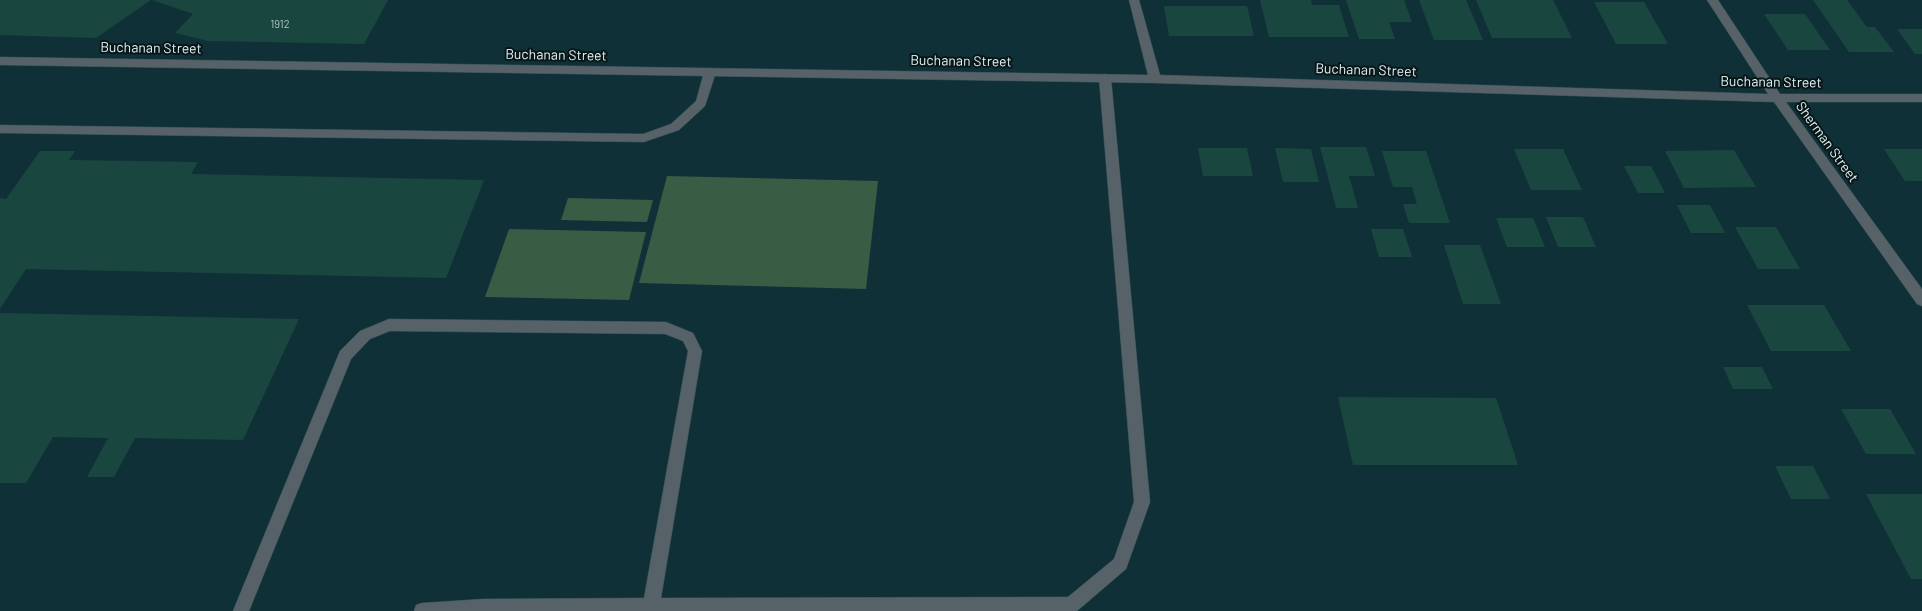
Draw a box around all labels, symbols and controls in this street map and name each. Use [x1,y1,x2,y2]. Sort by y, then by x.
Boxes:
house number: 1912 [270,17,290,31]
street label: Buchanan Street [100,39,202,57]
street label: Buchanan Street [505,46,607,64]
street label: Buchanan Street [910,52,1012,70]
street label: Buchanan Street [1315,60,1417,80]
street label: Buchanan Street [1720,73,1822,91]
street label: Sherman Street [1792,98,1862,186]

